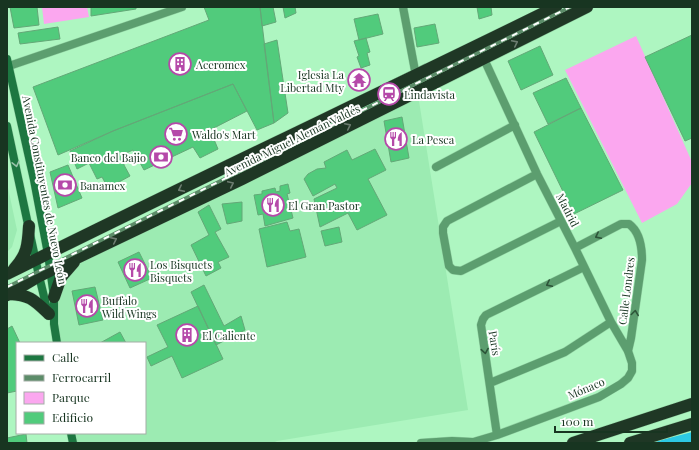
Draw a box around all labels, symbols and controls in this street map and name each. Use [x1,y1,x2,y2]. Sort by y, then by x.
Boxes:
one-way arrow [510,41,518,48]
building icon: Aceromex [167,51,193,77]
place label: Aceromex [195,57,246,72]
place label: Iglesia La Libertad Mty [280,67,345,95]
temple icon: Iglesia La Libertad Mty [346,67,372,93]
station icon: Lindavista [376,81,402,107]
place label: Lindavista [404,87,455,102]
street label: Avenida Constituyentes de Nuevo León [19,93,71,286]
street label: Avenida Miguel Alemán Valdés [221,100,363,180]
supermarket icon: Waldo's Mart [163,121,189,147]
one-way arrow [344,123,351,131]
restaurant icon: La Pesca [383,126,409,152]
place label: Waldo's Mart [191,127,256,142]
place label: La Pesca [412,132,455,147]
bank icon: Banco del Bajio [148,144,174,170]
place label: Banco del Bajio [71,150,146,165]
one-way arrow [11,161,19,167]
bank icon: Banamex [52,172,78,198]
place label: Banamex [80,178,126,193]
one-way arrow [227,181,235,189]
one-way arrow [178,184,185,192]
street label: Madrid [553,191,583,230]
restaurant icon: El Gran Pastor [260,192,286,218]
place label: El Gran Pastor [288,198,360,213]
one-way arrow [595,232,603,239]
one-way arrow [110,237,118,245]
street label: Calle Londres [614,256,638,326]
restaurant icon: Los Bisquets Bisquets [122,257,148,283]
place label: Los Bisquets Bisquets [150,257,212,285]
one-way arrow [546,279,553,287]
restaurant icon: Buffalo Wild Wings [74,293,100,319]
place label: Buffalo Wild Wings [101,293,157,321]
one-way arrow [630,310,639,316]
building icon: El Caliente [174,322,200,348]
place label: El Caliente [202,328,256,343]
street label: París [486,330,504,357]
legend [16,342,146,434]
one-way arrow [480,348,489,354]
text: Calle [52,349,79,365]
text: Ferrocarril [52,369,112,385]
street label: Mónaco [565,374,607,402]
text: Parque [52,389,90,405]
scale bar [555,408,667,434]
text: Edificio [52,409,94,425]
text: 100 m [561,413,594,429]

